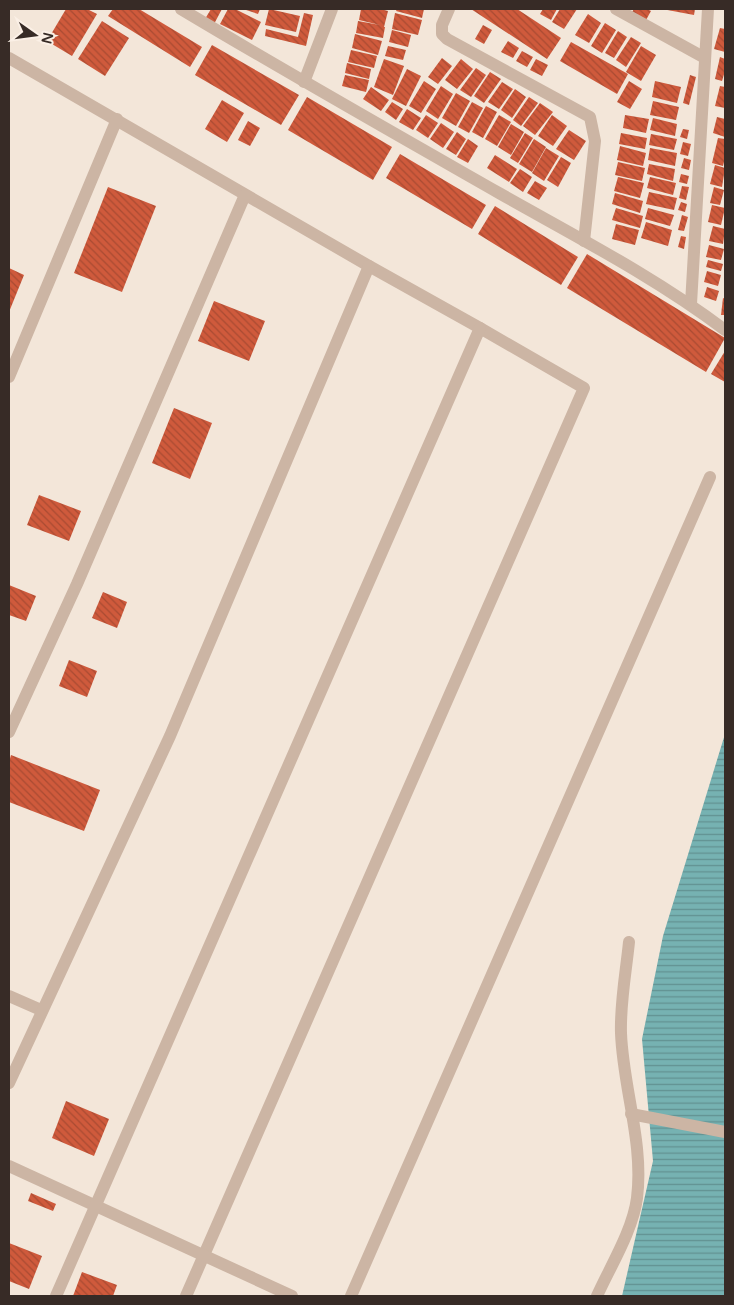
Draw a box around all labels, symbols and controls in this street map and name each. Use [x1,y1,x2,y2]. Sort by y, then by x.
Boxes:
north arrow [10,10,60,60]
text: N [38,31,57,46]

